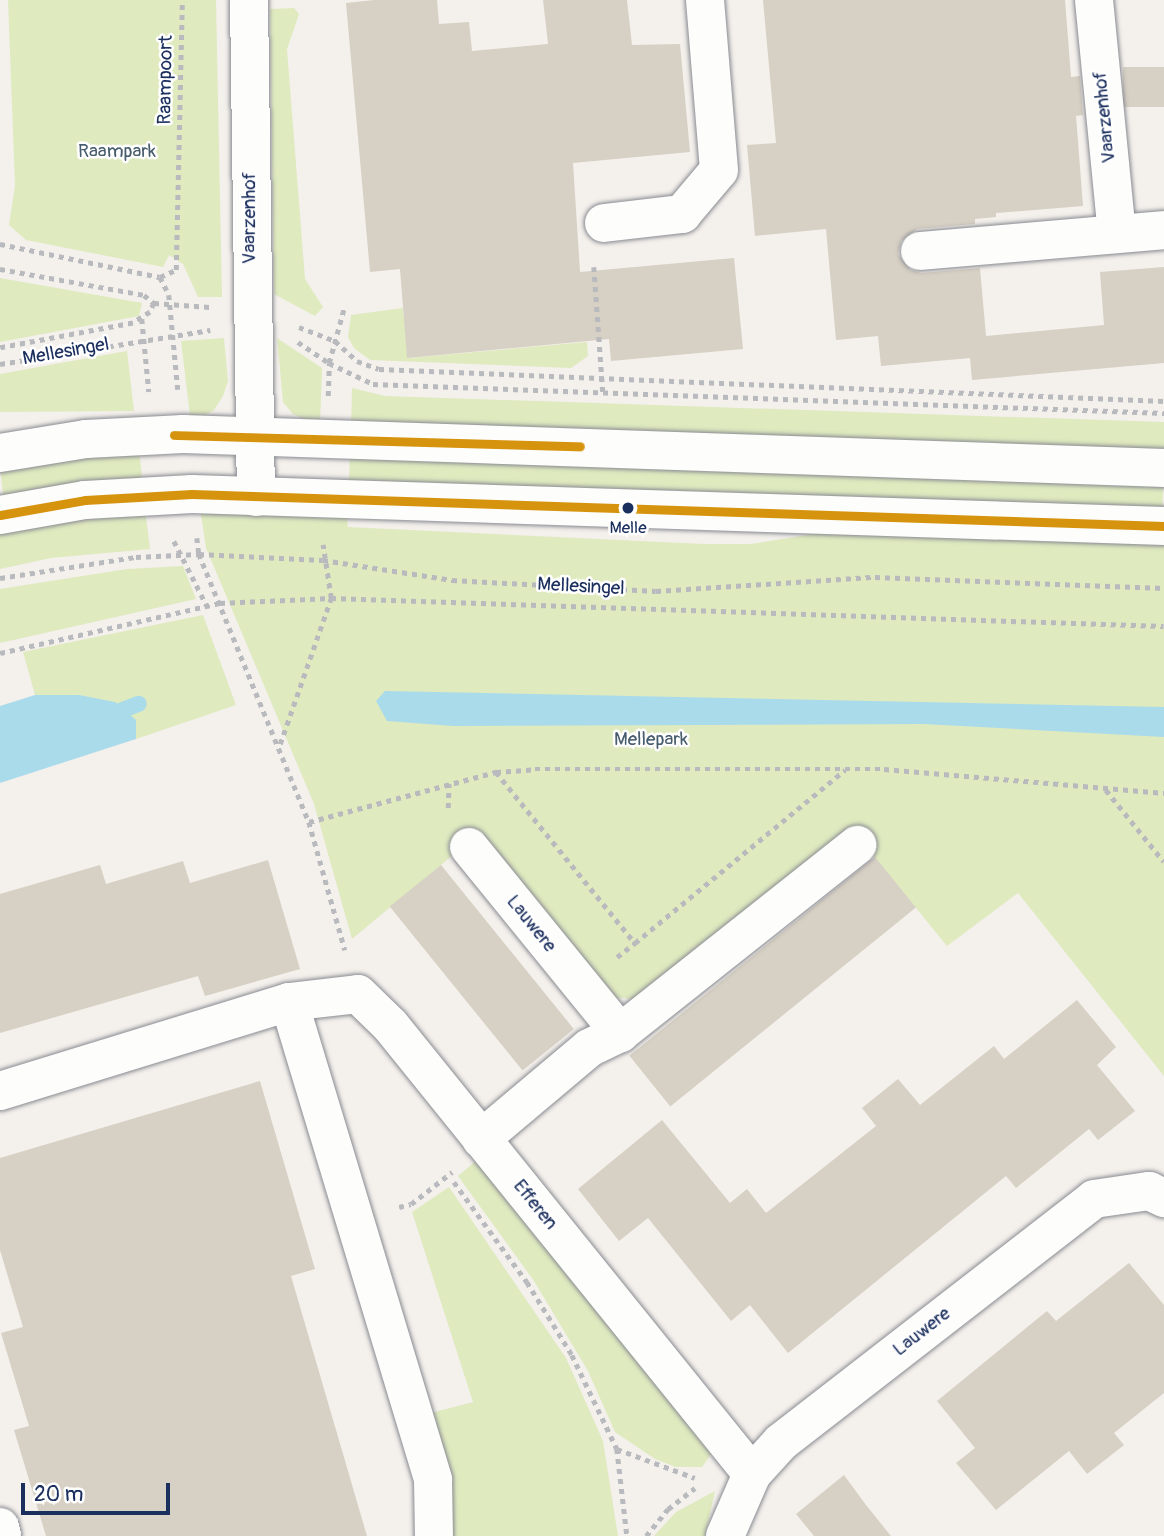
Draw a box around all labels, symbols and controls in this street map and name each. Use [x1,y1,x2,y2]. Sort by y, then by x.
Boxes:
street label: Raampoort [154,35,178,125]
street label: Vaarzenhof [1089,70,1121,164]
park label: Raampark [78,141,156,163]
street label: Vaarzenhof [239,172,261,264]
street label: Mellesingel [21,333,111,371]
marker: Melle [621,501,635,515]
place label: Melle [609,518,647,538]
street label: Mellesingel [537,573,625,601]
park label: Mellepark [614,729,688,751]
street label: Lauwere [501,891,561,957]
street label: Efferen [508,1175,562,1235]
street label: Lauwere [889,1302,955,1362]
scale bar [24,1470,173,1514]
text: 20 m [34,1481,83,1508]

